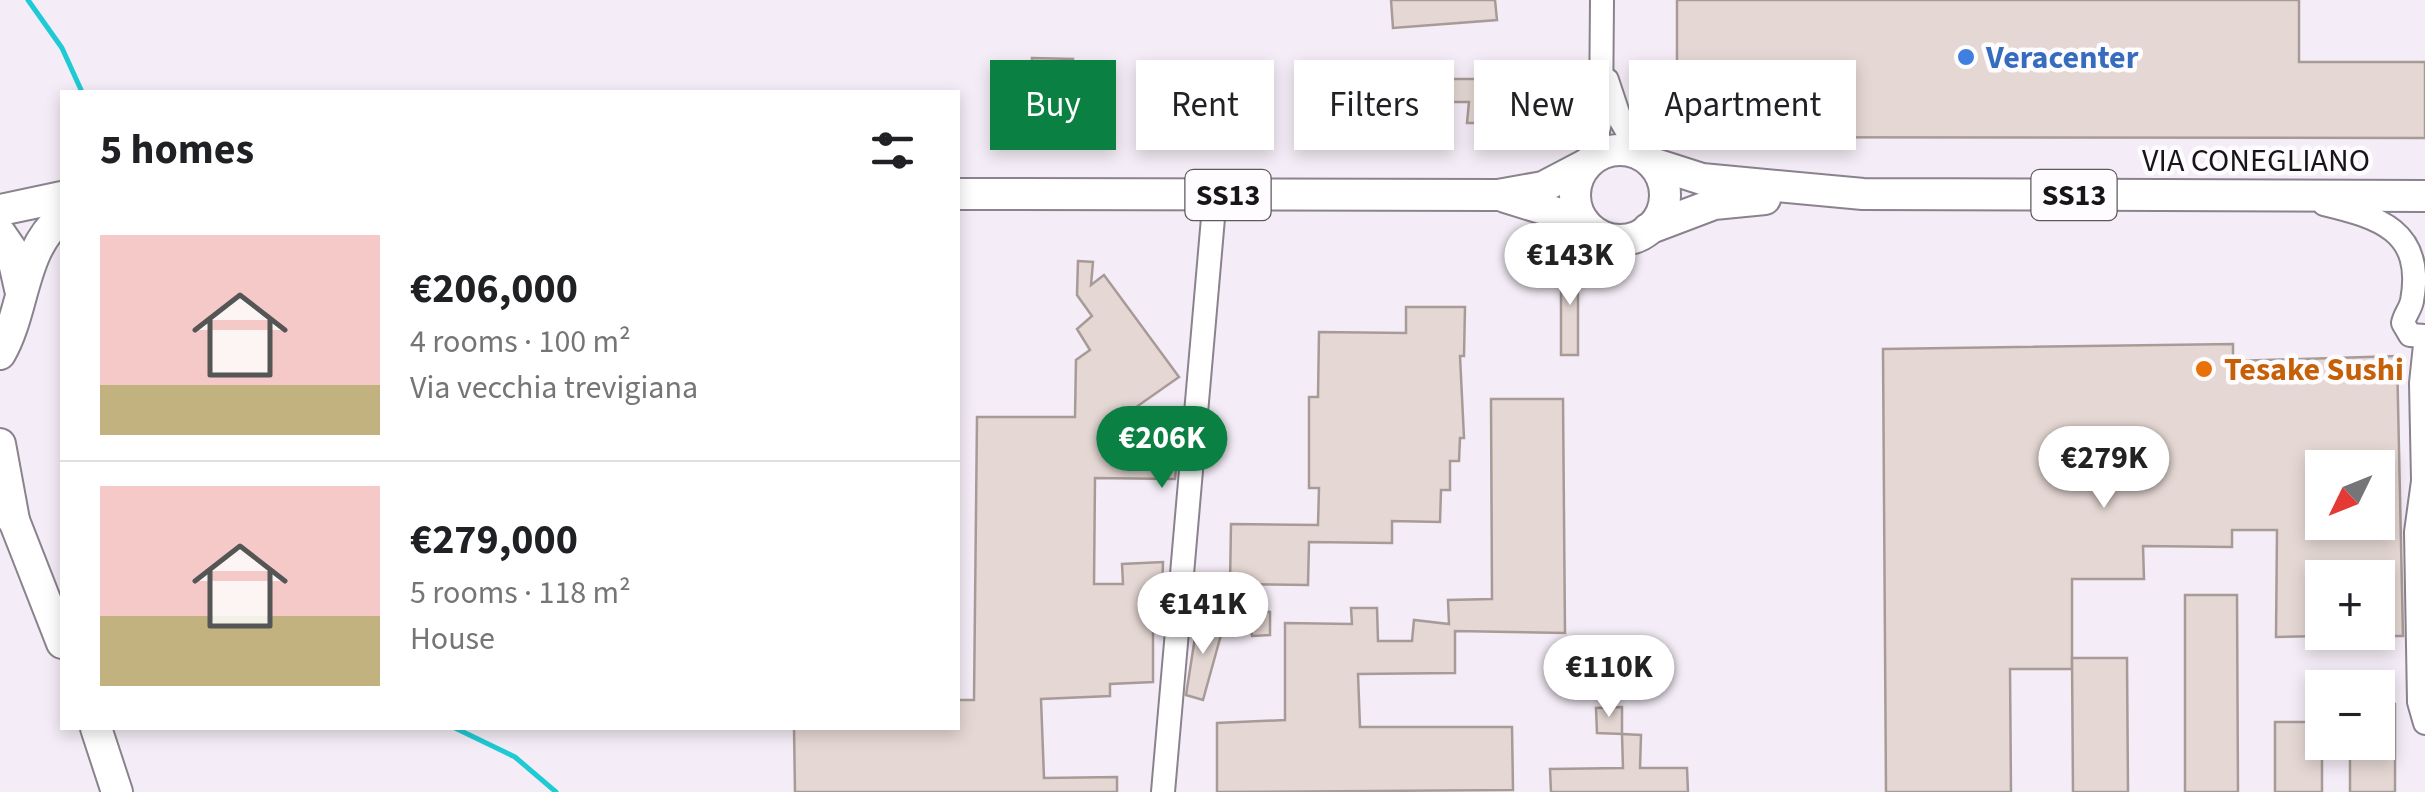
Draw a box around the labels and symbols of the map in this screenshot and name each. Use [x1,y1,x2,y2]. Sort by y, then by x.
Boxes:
place label: Veracenter [1985,35,2139,81]
marker: Veracenter [1955,46,1977,68]
street label: VIA CONEGLIANO [2142,138,2370,184]
road number: SS13 [1186,170,1270,220]
road number: SS13 [2032,170,2116,220]
pin: €143K [1500,223,1640,308]
place label: Tesake Sushi [2224,347,2404,393]
marker: Tesake Sushi [2193,358,2215,380]
pin: €206K [1092,406,1232,491]
pin: €279K [2034,426,2174,511]
north arrow [2305,450,2395,540]
pin: €141K [1133,572,1273,657]
pin: €110K [1539,635,1679,720]

